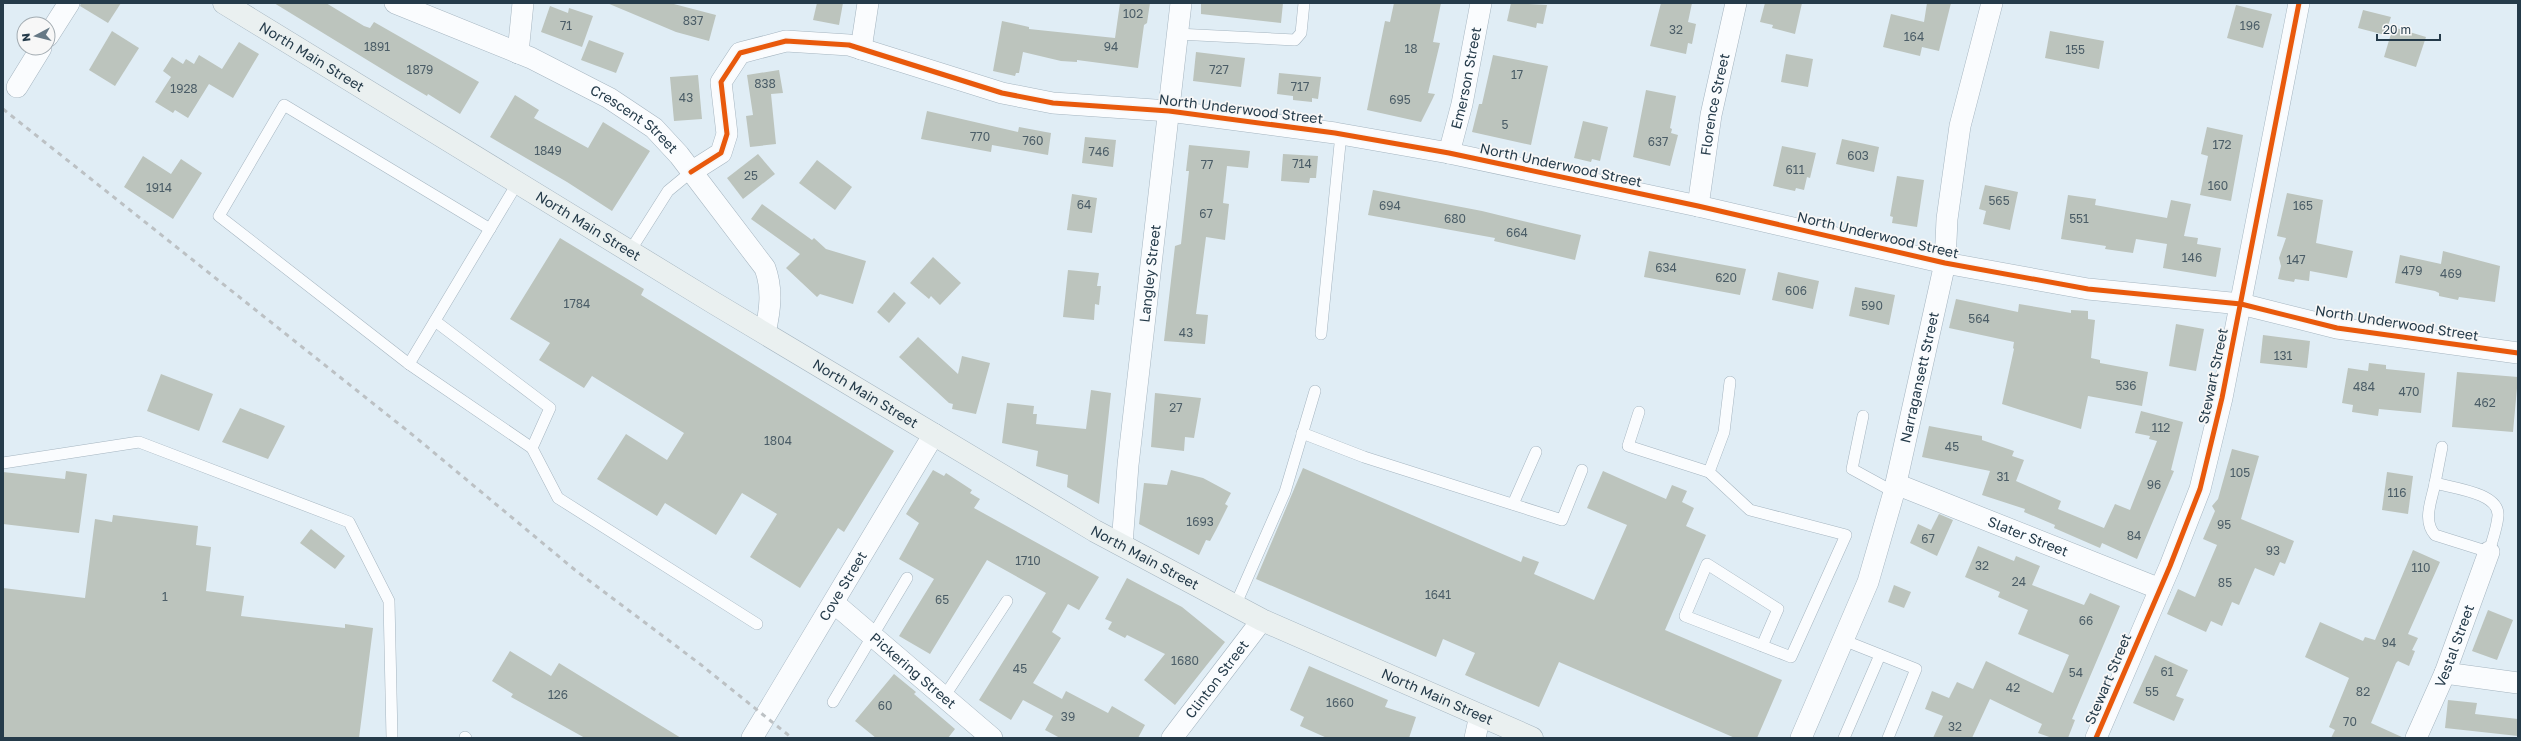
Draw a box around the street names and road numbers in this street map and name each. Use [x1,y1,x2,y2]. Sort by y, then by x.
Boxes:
street label: North Main Street [257,18,368,95]
street label: Emerson Street [1447,25,1484,131]
street label: Florence Street [1696,52,1733,157]
street label: Crescent Street [588,81,682,156]
street label: North Underwood Street [1158,90,1324,127]
street label: North Underwood Street [1478,139,1644,190]
street label: North Main Street [533,187,644,264]
street label: North Underwood Street [1796,208,1961,261]
street label: Langley Street [1135,224,1164,323]
street label: North Underwood Street [2314,301,2480,344]
street label: Narragansett Street [1896,310,1942,444]
street label: Stewart Street [2194,326,2231,425]
street label: North Main Street [810,355,921,431]
street label: Slater Street [1985,512,2071,560]
street label: North Main Street [1088,521,1202,593]
street label: Cove Street [815,548,870,624]
street label: Vestal Street [2431,602,2477,690]
street label: Pickering Street [867,629,960,712]
street label: Stewart Street [2081,631,2134,727]
street label: Clinton Street [1181,636,1252,721]
street label: North Main Street [1379,664,1496,728]

